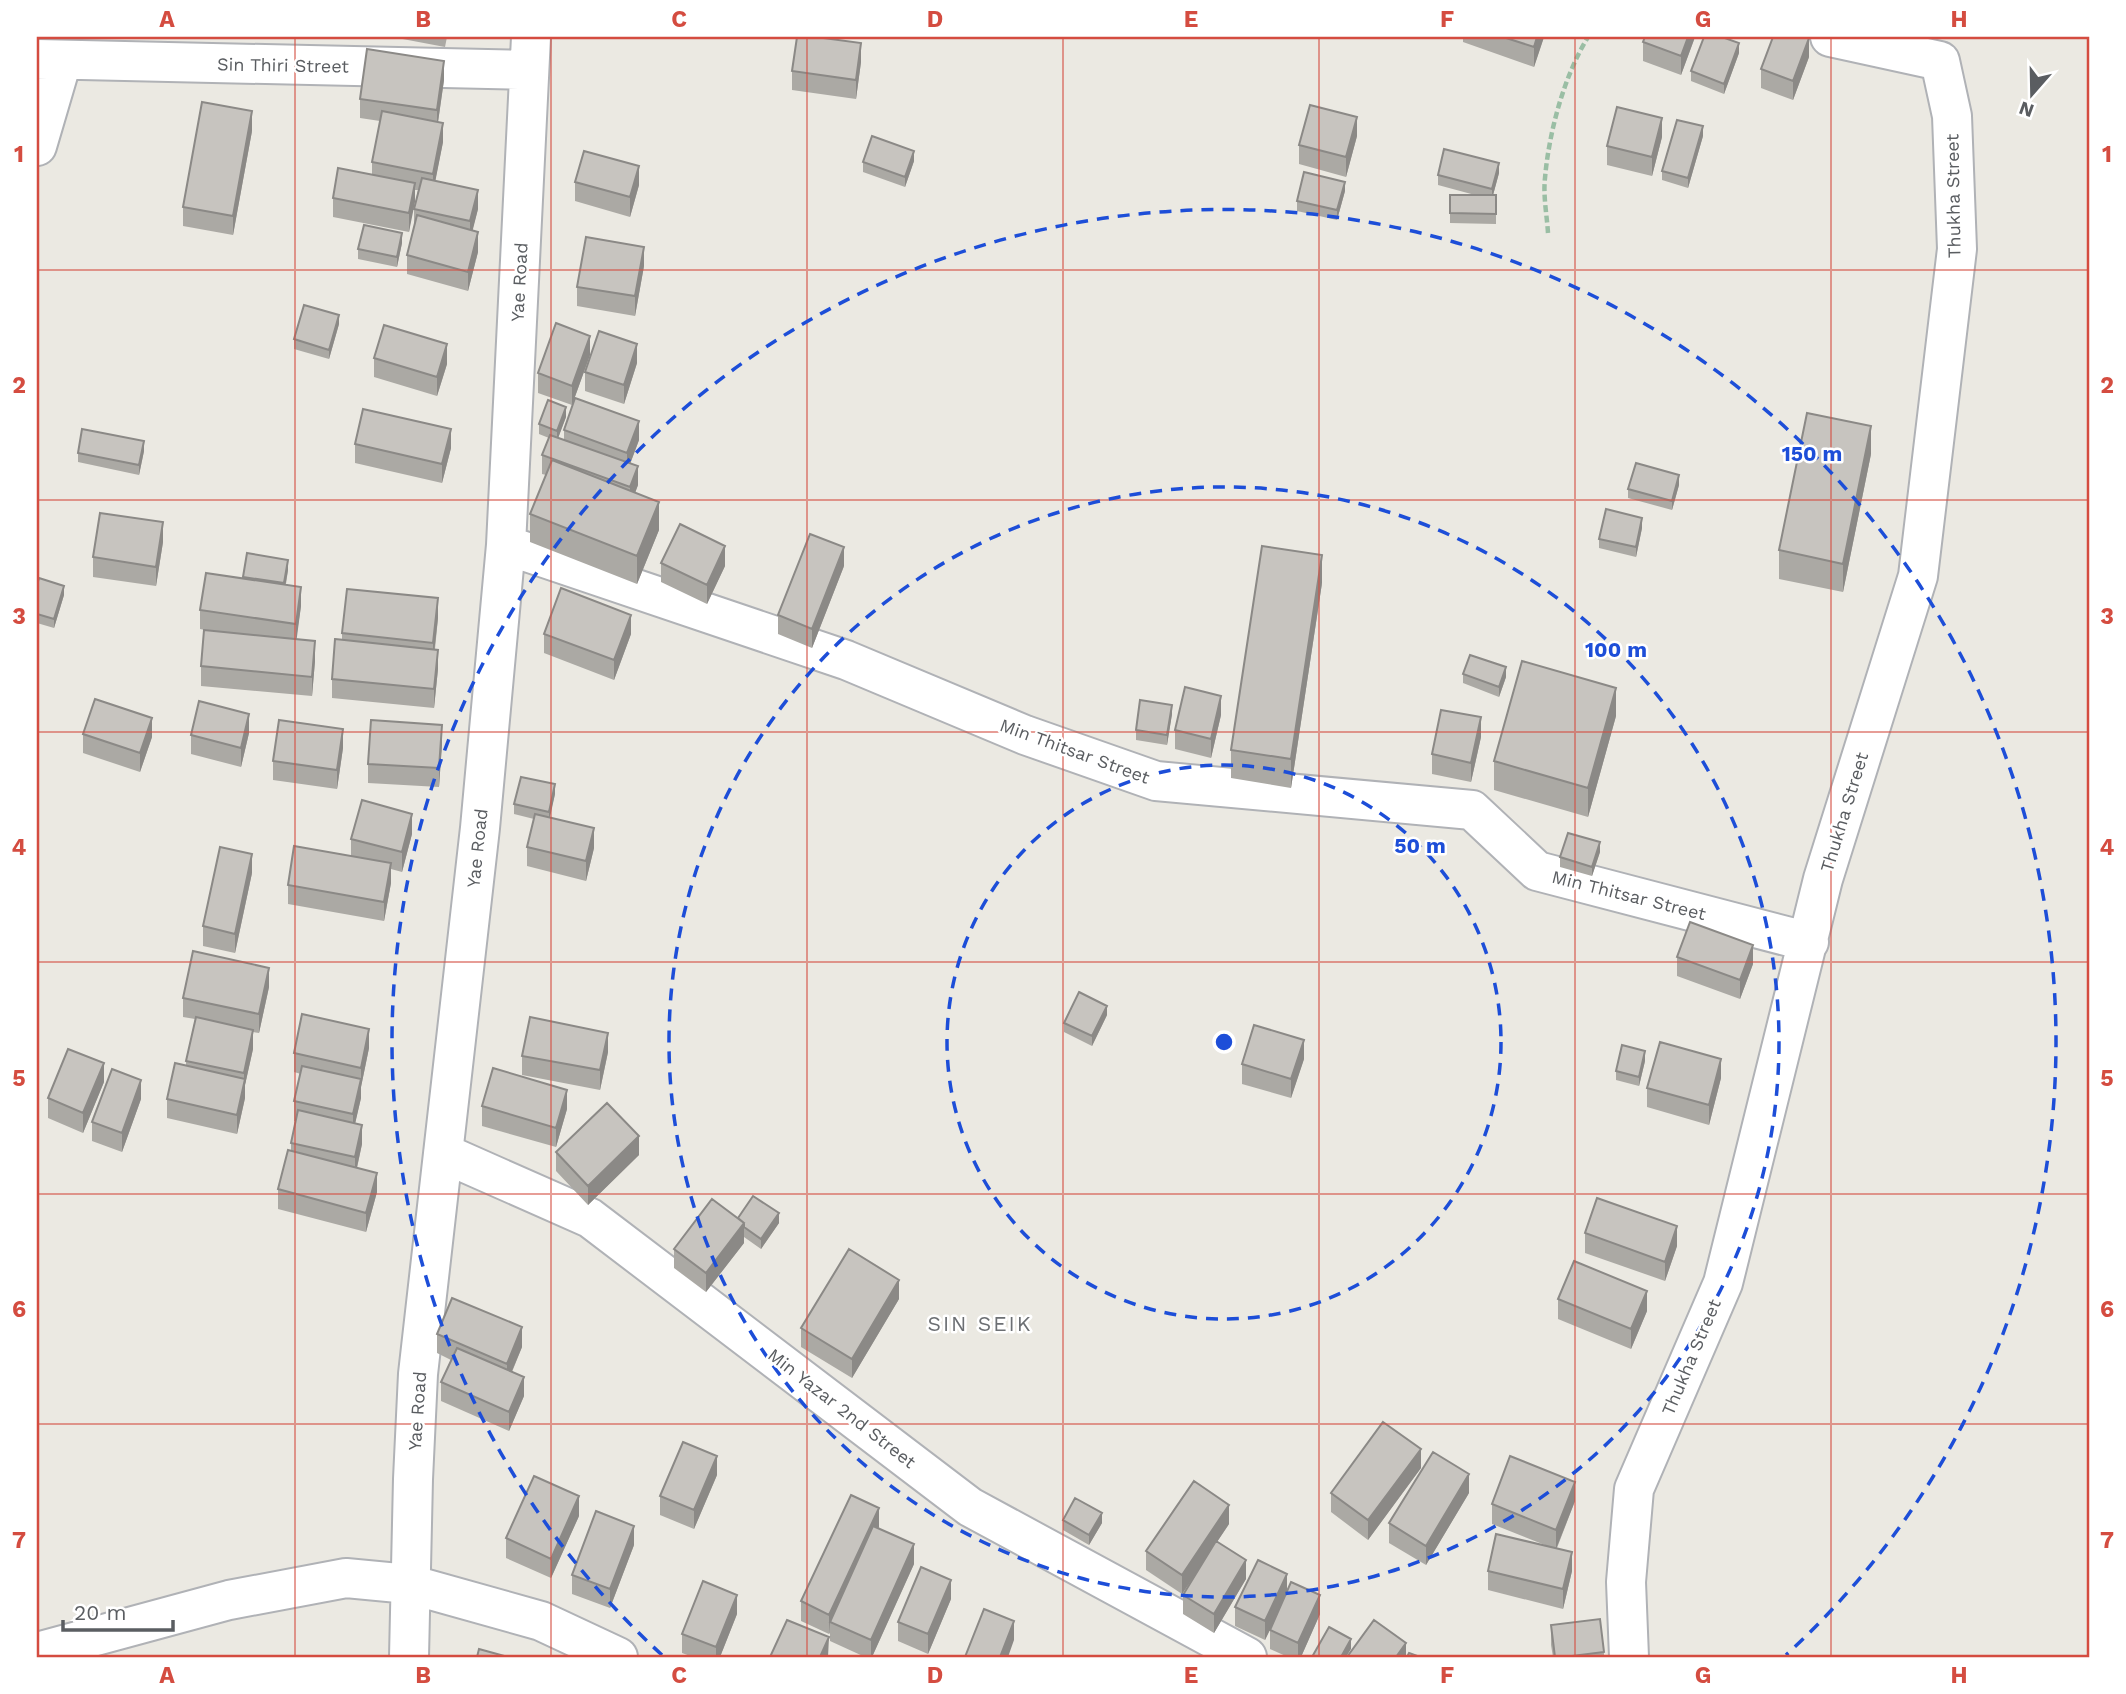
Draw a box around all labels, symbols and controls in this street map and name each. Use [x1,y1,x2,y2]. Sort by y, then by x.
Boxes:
text: A [159,6,175,33]
text: B [415,6,431,33]
text: C [671,6,687,33]
text: D [927,6,943,33]
text: E [1184,6,1198,33]
text: F [1440,6,1454,33]
text: G [1695,6,1711,33]
text: H [1950,6,1968,33]
street label: Sin Thiri Street [217,53,350,77]
north arrow [1996,60,2066,130]
text: N [2016,96,2037,123]
street label: Thukha Street [1941,133,1965,258]
text: 1 [14,141,24,168]
text: 1 [2102,141,2112,168]
street label: Yae Road [506,242,532,322]
text: 2 [12,372,26,399]
text: 2 [2100,372,2114,399]
text: 150 m [1782,441,1842,466]
text: 3 [12,603,26,630]
text: 3 [2100,603,2114,630]
text: 100 m [1585,637,1647,662]
street label: Min Thitsar Street [997,714,1153,788]
street label: Thukha Street [1816,749,1872,874]
street label: Yae Road [462,807,492,889]
text: 50 m [1394,833,1446,858]
text: 4 [12,834,27,861]
text: 4 [2100,834,2115,861]
street label: Min Thitsar Street [1550,866,1709,924]
centre of rings [1212,1030,1236,1054]
text: 5 [12,1065,26,1092]
text: 5 [2100,1065,2114,1092]
street label: Thukha Street [1657,1295,1725,1418]
text: 6 [12,1296,26,1323]
text: 6 [2100,1296,2114,1323]
district label: SIN SEIK [927,1311,1033,1336]
street label: Min Yazar 2nd Street [764,1344,920,1472]
street label: Yae Road [404,1371,430,1451]
text: 7 [12,1527,26,1554]
text: 7 [2100,1527,2114,1554]
scale bar [63,1589,173,1633]
text: 20 m [74,1600,126,1625]
text: A [159,1662,175,1689]
text: B [415,1662,431,1689]
text: C [671,1662,687,1689]
text: D [927,1662,943,1689]
text: E [1184,1662,1198,1689]
text: F [1440,1662,1454,1689]
text: G [1695,1662,1711,1689]
text: H [1950,1662,1968,1689]

